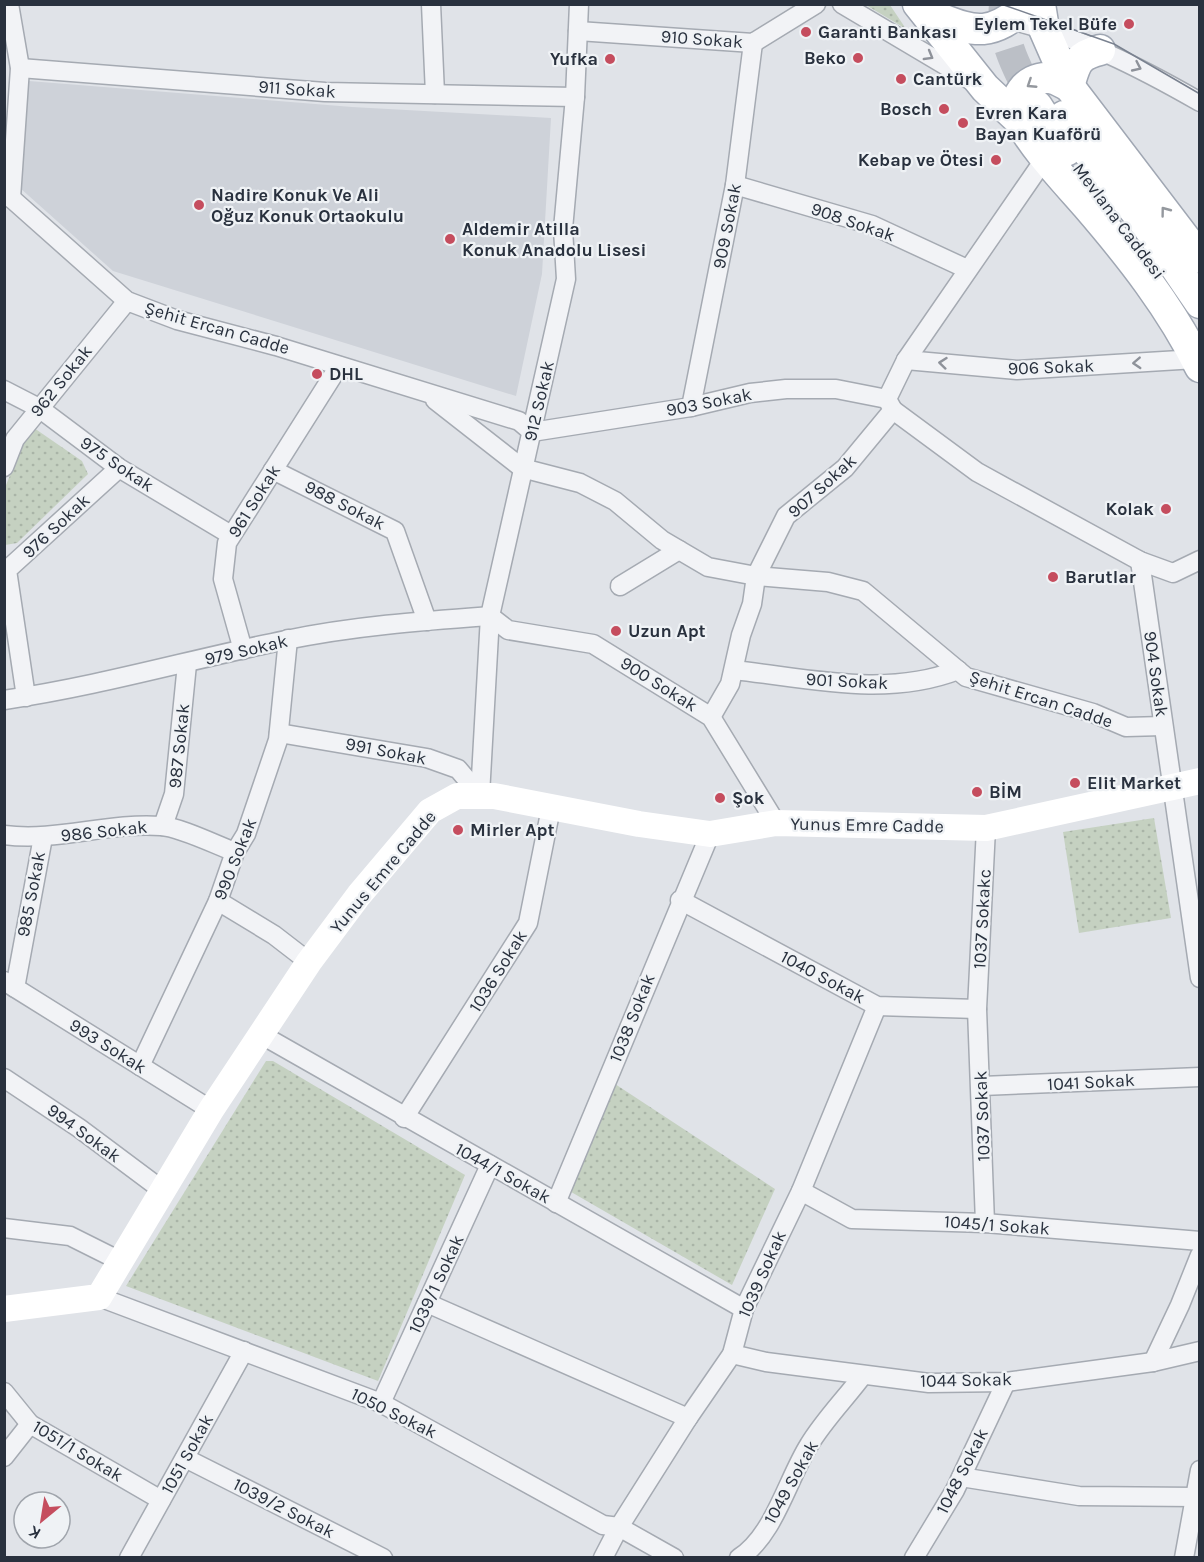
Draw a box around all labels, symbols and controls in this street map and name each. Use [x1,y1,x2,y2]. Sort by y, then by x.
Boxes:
place label: Eylem Tekel Büfe [974,13,1117,35]
marker: Eylem Tekel Büfe [1122,17,1136,31]
place label: Garanti Bankası [818,21,957,43]
street label: 910 Sokak [660,25,744,53]
marker: Garanti Bankası [799,25,813,39]
place label: Beko [804,47,846,69]
place label: Yufka [550,48,598,70]
one-way arrow [923,49,933,60]
marker: Beko [851,51,865,65]
marker: Yufka [603,52,617,66]
one-way arrow [1130,60,1141,72]
place label: Cantürk [913,68,983,90]
marker: Cantürk [894,72,908,86]
street label: 911 Sokak [258,75,336,103]
one-way arrow [1027,77,1037,89]
place label: Bosch [880,98,932,120]
marker: Bosch [937,102,951,116]
place label: Evren Kara Bayan Kuaförü [975,102,1101,145]
marker: Evren Kara Bayan Kuaförü [956,116,970,130]
place label: Kebap ve Ötesi [858,149,984,171]
marker: Kebap ve Ötesi [989,153,1003,167]
street label: Mevlana Caddesi [1068,159,1170,283]
street label: 909 Sokak [708,181,746,271]
place label: Nadire Konuk Ve Ali Oğuz Konuk Ortaokulu [211,184,404,227]
street label: 908 Sokak [808,197,898,247]
marker: Nadire Konuk Ve Ali Oğuz Konuk Ortaokulu [192,198,206,212]
one-way arrow [1161,207,1172,218]
place label: Aldemir Atilla Konuk Anadolu Lisesi [462,218,646,261]
marker: Aldemir Atilla Konuk Anadolu Lisesi [443,232,457,246]
street label: Şehit Ercan Cadde [142,297,292,359]
street label: 962 Sokak [25,341,97,421]
street label: 906 Sokak [1007,354,1095,380]
one-way arrow [1133,356,1142,369]
one-way arrow [938,357,947,370]
street label: 912 Sokak [519,359,559,443]
place label: DHL [329,363,363,385]
marker: DHL [310,367,324,381]
street label: 903 Sokak [664,383,754,421]
street label: 975 Sokak [76,431,158,497]
street label: 907 Sokak [783,449,861,523]
street label: 961 Sokak [223,460,285,542]
street label: 988 Sokak [301,475,389,535]
street label: 976 Sokak [18,489,94,563]
place label: Kolak [1105,498,1154,520]
marker: Kolak [1159,502,1173,516]
place label: Barutlar [1065,566,1136,588]
marker: Barutlar [1046,570,1060,584]
place label: Uzun Apt [628,620,706,642]
marker: Uzun Apt [609,624,623,638]
street label: 979 Sokak [202,630,290,670]
street label: 904 Sokak [1139,630,1173,718]
street label: 900 Sokak [616,652,702,716]
street label: Şehit Ercan Cadde [966,665,1116,733]
street label: 901 Sokak [805,668,889,694]
street label: 987 Sokak [164,703,194,789]
street label: 991 Sokak [344,732,428,770]
place label: Elit Market [1087,772,1181,794]
marker: Elit Market [1068,776,1082,790]
place label: BİM [989,781,1022,803]
marker: BİM [970,785,984,799]
place label: Şok [732,787,765,809]
marker: Şok [713,791,727,805]
street label: Yunus Emre Cadde [325,806,441,938]
street label: Yunus Emre Cadde [790,813,944,837]
street label: 990 Sokak [209,815,261,903]
street label: 986 Sokak [60,816,148,846]
place label: Mirler Apt [470,819,555,841]
marker: Mirler Apt [451,823,465,837]
street label: 985 Sokak [12,849,50,939]
street label: 1037 Sokakc [968,868,996,970]
street label: 1036 Sokak [464,926,532,1016]
street label: 1040 Sokak [777,946,869,1008]
street label: 1038 Sokak [604,971,660,1065]
street label: 993 Sokak [65,1014,151,1078]
street label: 1041 Sokak [1047,1069,1135,1095]
street label: 1037 Sokak [969,1070,995,1162]
street label: 994 Sokak [43,1099,125,1167]
street label: 1044/1 Sokak [451,1138,555,1208]
street label: 1045/1 Sokak [943,1210,1051,1240]
street label: 1039 Sokak [733,1227,791,1321]
street label: 1039/1 Sokak [404,1231,468,1337]
street label: 1044 Sokak [920,1368,1012,1392]
street label: 1050 Sokak [348,1383,440,1443]
street label: 1051 Sokak [156,1410,218,1498]
street label: 1051/1 Sokak [29,1415,127,1487]
street label: 1048 Sokak [931,1425,993,1517]
street label: 1049 Sokak [759,1436,823,1528]
street label: 1039/2 Sokak [230,1473,338,1543]
north arrow [12,1490,72,1550]
text: K [25,1521,44,1543]

